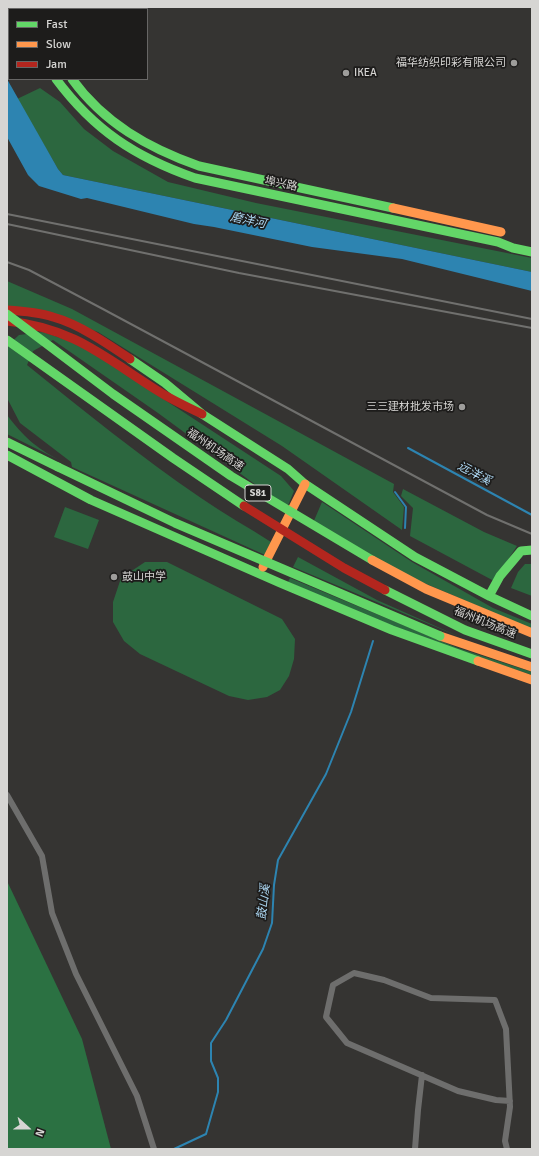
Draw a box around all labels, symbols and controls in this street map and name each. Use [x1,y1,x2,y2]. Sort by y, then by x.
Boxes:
legend [8,8,148,80]
text: Fast [46,17,67,32]
text: Slow [46,37,71,52]
place label: 福华纺织印彩有限公司 [396,56,506,70]
text: Jam [46,57,67,72]
marker: 福华纺织印彩有限公司 [509,58,519,68]
place label: IKEA [354,66,377,80]
marker: IKEA [341,68,351,78]
street label: 埠兴路 [263,174,299,194]
water label: 磨洋河 [229,210,267,232]
place label: 三三建材批发市场 [366,400,454,414]
marker: 三三建材批发市场 [457,402,467,412]
street label: 福州机场高速 [184,426,246,474]
water label: 远洋溪 [455,459,493,489]
road number: S81 [245,485,271,501]
place label: 鼓山中学 [122,570,166,584]
marker: 鼓山中学 [109,572,119,582]
street label: 福州机场高速 [452,605,518,641]
water label: 鼓山溪 [255,883,273,921]
north arrow [8,1108,48,1148]
text: N [32,1127,47,1138]

